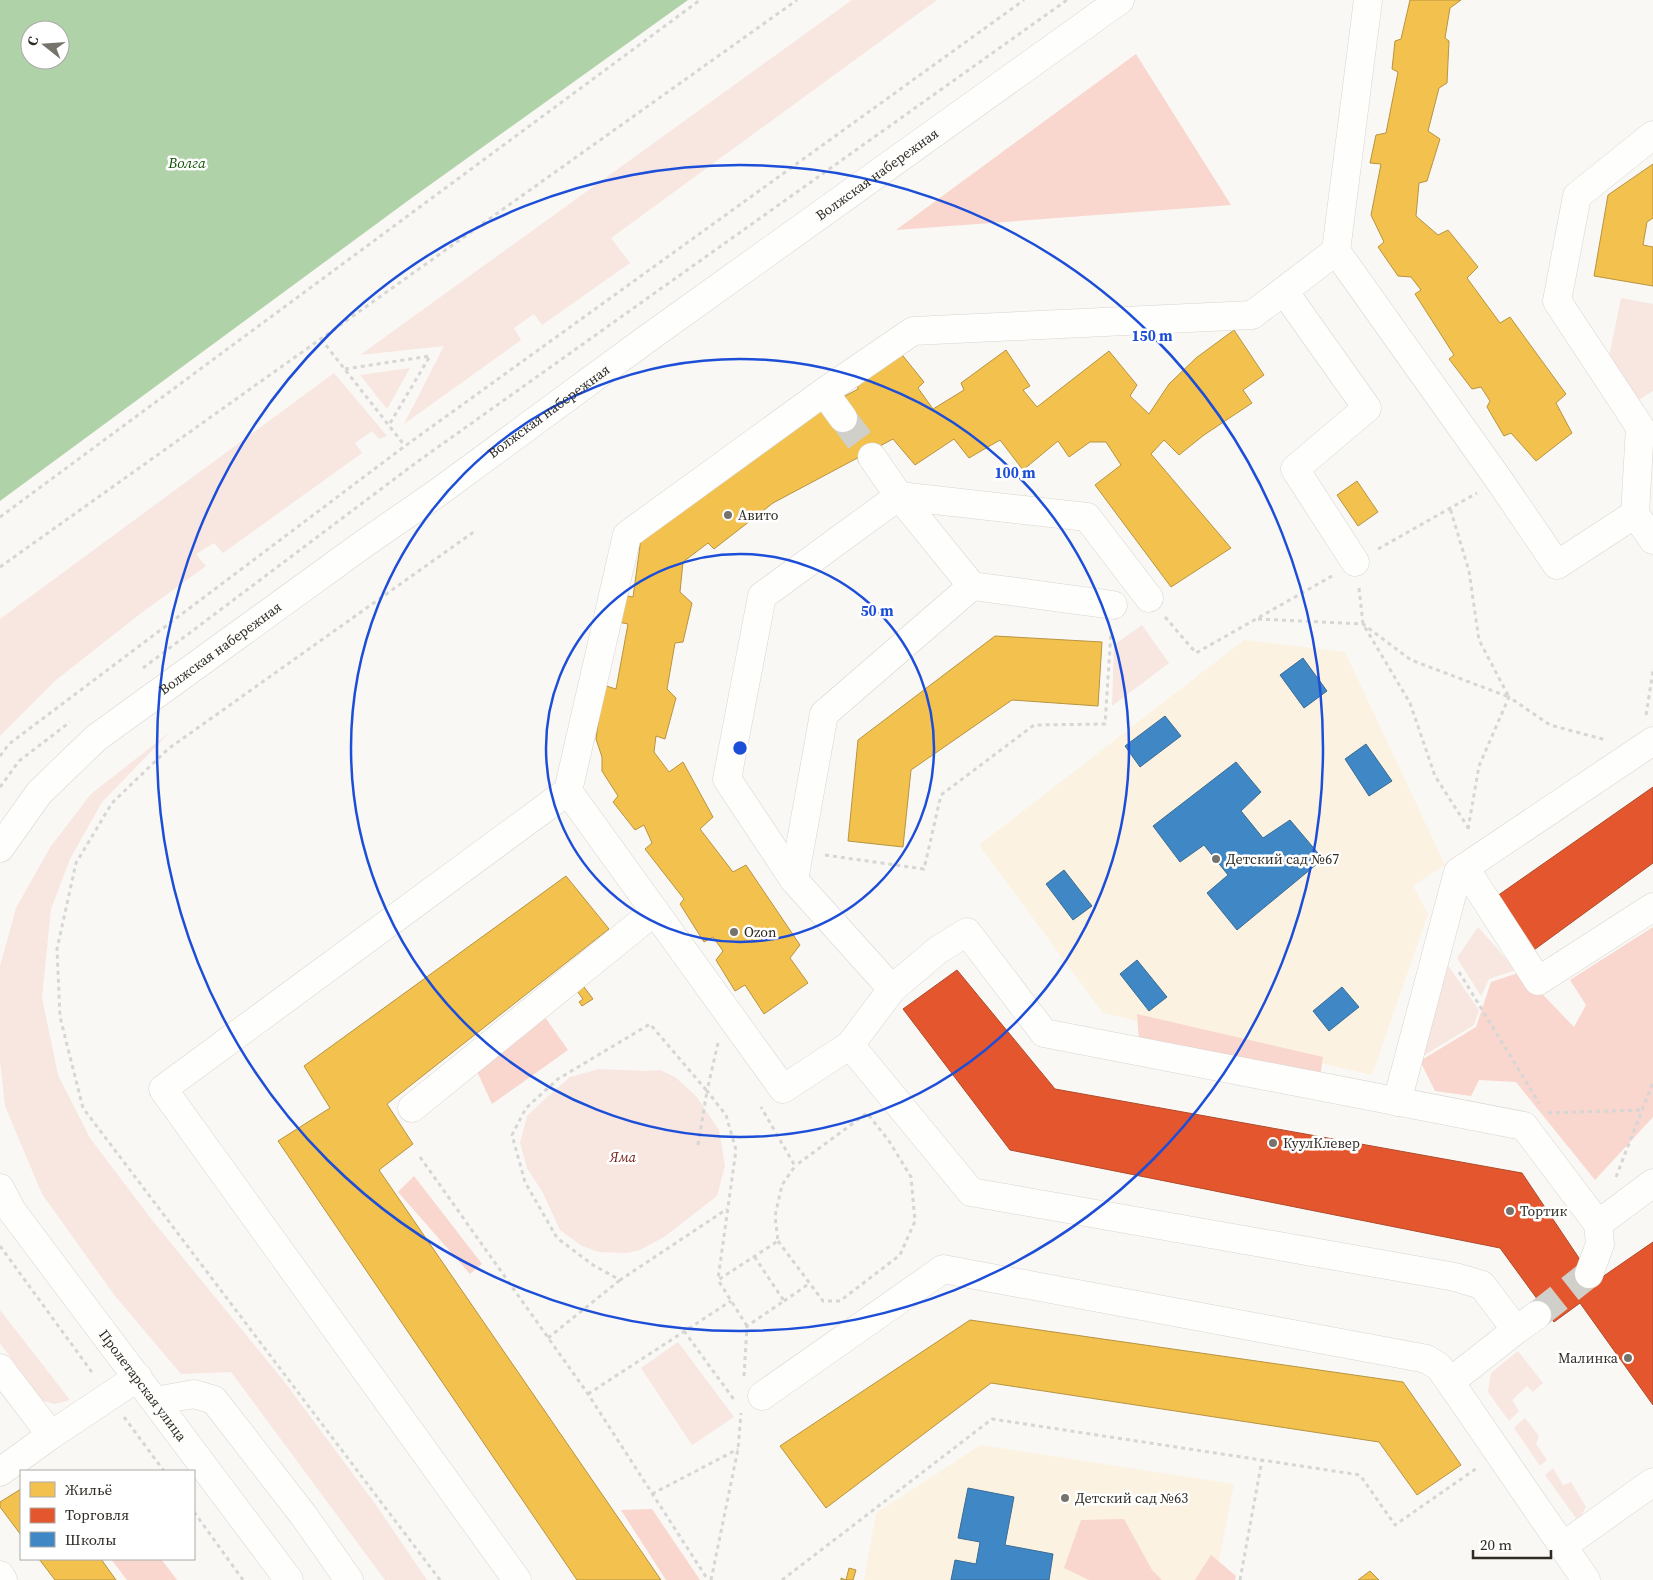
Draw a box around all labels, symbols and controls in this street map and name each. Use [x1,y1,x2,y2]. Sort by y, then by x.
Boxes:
north arrow [20,20,70,70]
text: С [22,34,43,48]
street label: Волжская набережная [811,123,943,225]
water label: Волга [167,152,206,173]
text: 150 m [1131,325,1173,346]
street label: Волжская набережная [484,360,614,463]
text: 100 m [994,462,1036,483]
place label: Авито [738,505,779,525]
marker: Авито [722,509,734,521]
street label: Волжская набережная [155,597,286,699]
text: 50 m [860,600,894,621]
centre of rings [731,739,749,757]
place label: Детский сад №67 [1226,849,1339,869]
marker: Детский сад №67 [1210,853,1222,865]
place label: Ozon [744,922,777,942]
marker: Ozon [728,926,740,938]
place label: КуулКлевер [1283,1133,1360,1153]
marker: КуулКлевер [1267,1137,1279,1149]
park label: Яма [609,1147,637,1167]
place label: Тортик [1520,1201,1568,1221]
marker: Тортик [1504,1205,1516,1217]
street label: Пролетарская улица [94,1325,192,1446]
place label: Малинка [1558,1348,1619,1368]
marker: Малинка [1622,1352,1634,1364]
legend [20,1470,195,1560]
text: Жильё [65,1479,113,1500]
place label: Детский сад №63 [1075,1488,1188,1508]
marker: Детский сад №63 [1059,1492,1071,1504]
text: Торговля [65,1504,129,1525]
scale bar [1473,1528,1550,1560]
text: Школы [65,1529,116,1550]
text: 20 m [1480,1534,1512,1555]

